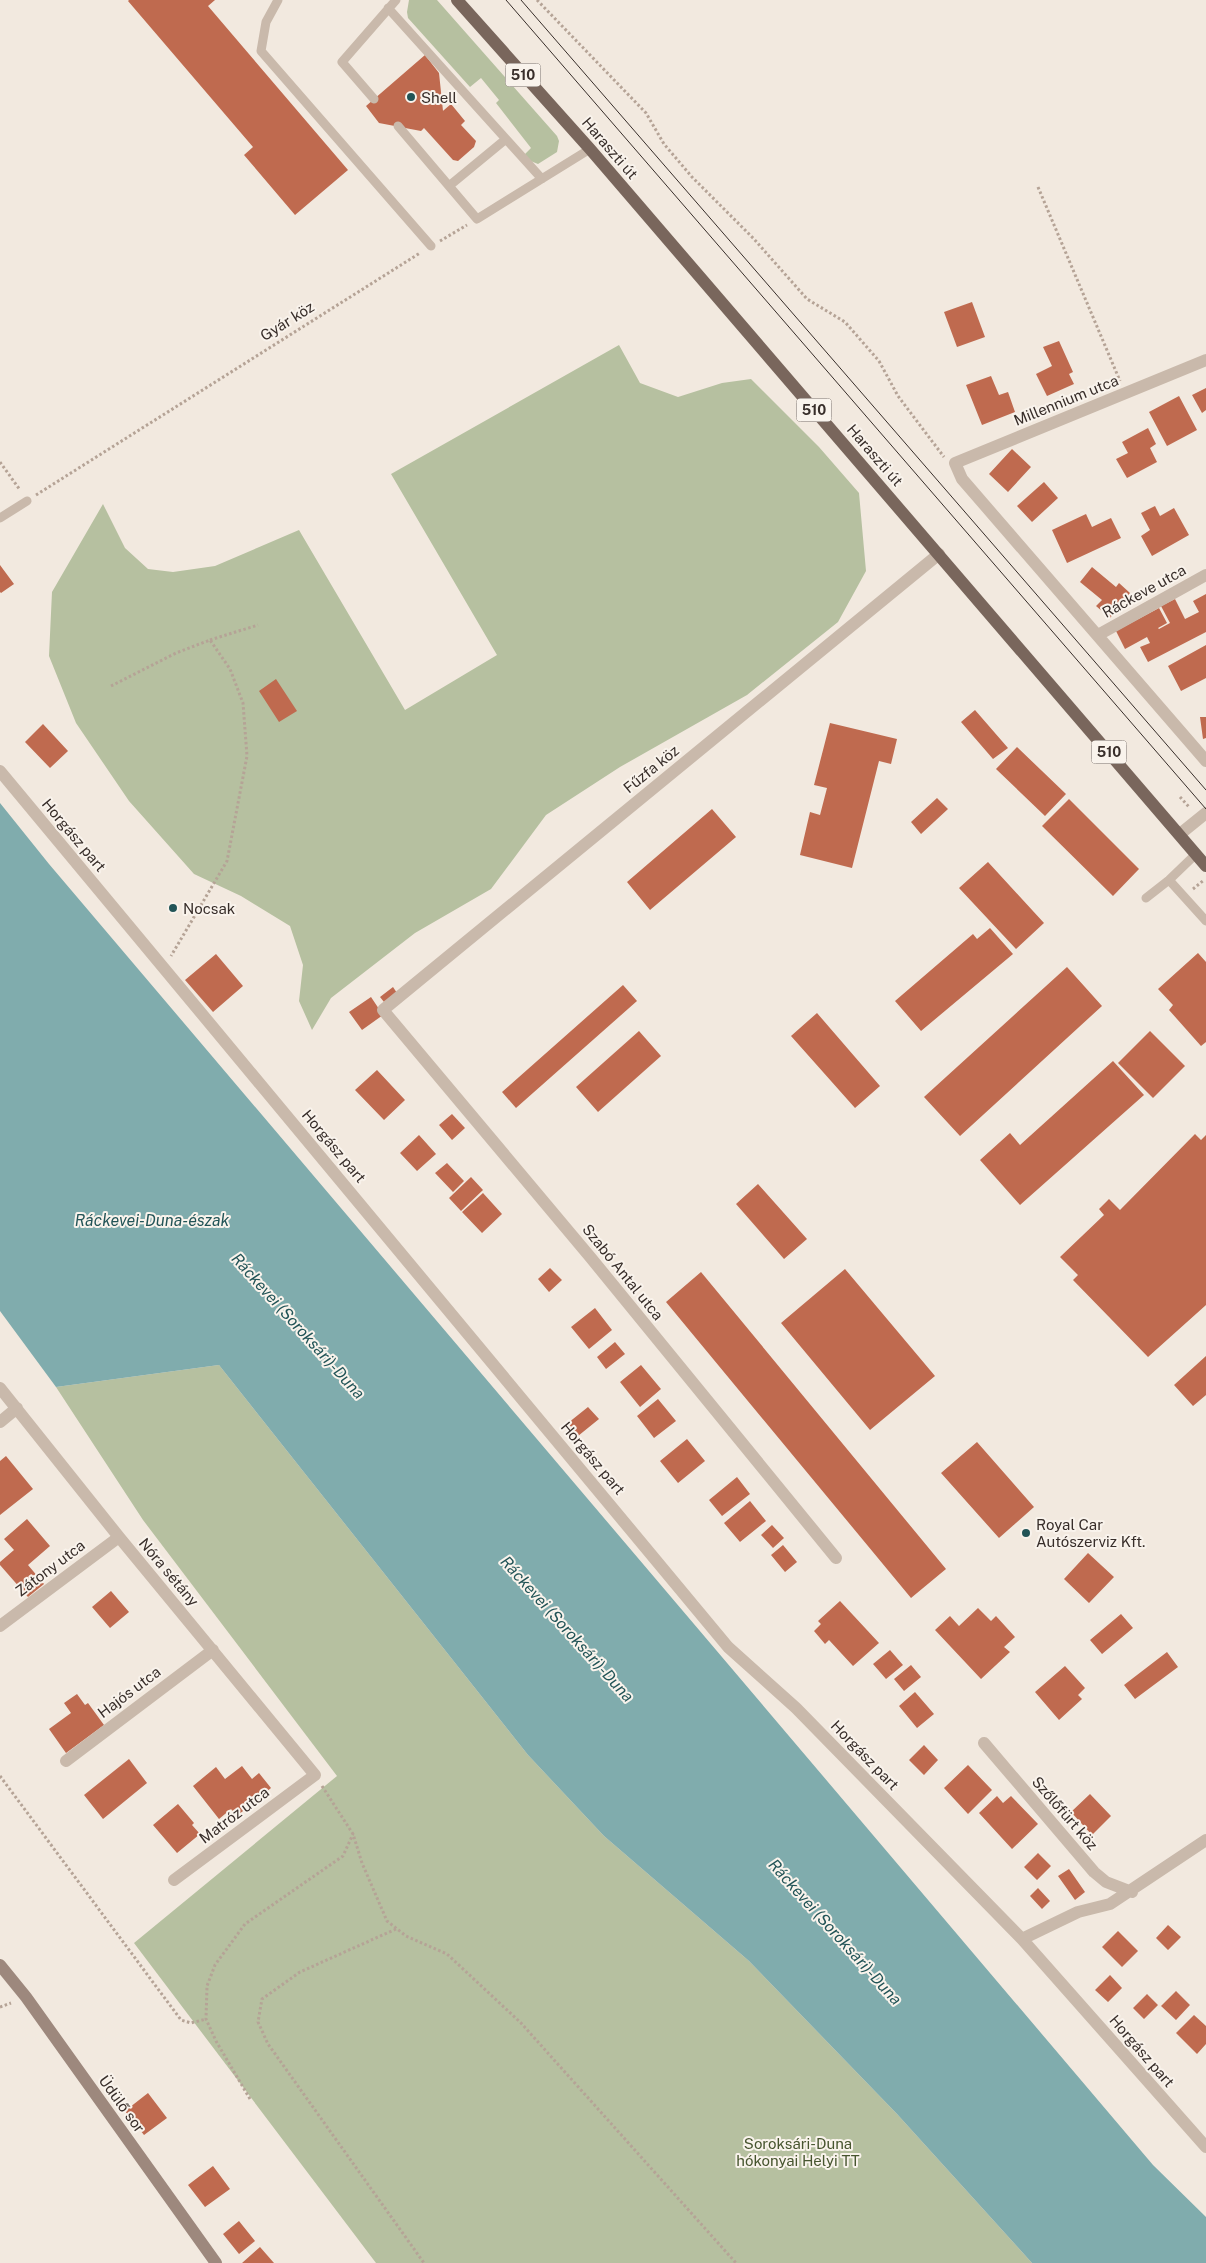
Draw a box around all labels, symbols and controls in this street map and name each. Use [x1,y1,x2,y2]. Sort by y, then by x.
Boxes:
road number: 510 [506,64,540,86]
place label: Shell [421,89,457,106]
marker: Shell [405,91,417,103]
street label: Haraszti út [579,114,641,182]
street label: Gyár köz [257,298,317,344]
street label: Millennium utca [1011,371,1121,429]
road number: 510 [796,398,832,422]
street label: Haraszti út [844,421,906,489]
street label: Ráckeve utca [1099,561,1189,621]
road number: 510 [1092,740,1126,764]
street label: Fűzfa köz [620,742,682,796]
street label: Horgász part [39,795,109,875]
place label: Nocsak [183,900,235,917]
marker: Nocsak [167,902,179,914]
street label: Horgász part [299,1106,369,1186]
water label: Ráckevei-Duna-észak [75,1211,230,1230]
street label: Szabó Antal utca [579,1221,667,1323]
water label: Ráckevei (Soroksári)-Duna [227,1249,369,1403]
street label: Horgász part [558,1418,628,1498]
place label: Royal Car Autószerviz Kft. [1036,1516,1145,1550]
marker: Royal Car Autószerviz Kft. [1020,1527,1032,1539]
street label: Nóra sétány [136,1535,202,1609]
street label: Zátony utca [12,1536,88,1600]
water label: Ráckevei (Soroksári)-Duna [496,1552,638,1706]
street label: Hajós utca [94,1663,164,1721]
street label: Horgász part [828,1717,902,1793]
street label: Szőlőfürt köz [1029,1773,1101,1853]
street label: Matróz utca [196,1783,272,1847]
water label: Ráckevei (Soroksári)-Duna [764,1855,906,2009]
street label: Horgász part [1106,2012,1178,2091]
street label: Üdülő sor [96,2072,149,2136]
park label: Soroksári-Duna hókonyai Helyi TT [736,2135,860,2169]

